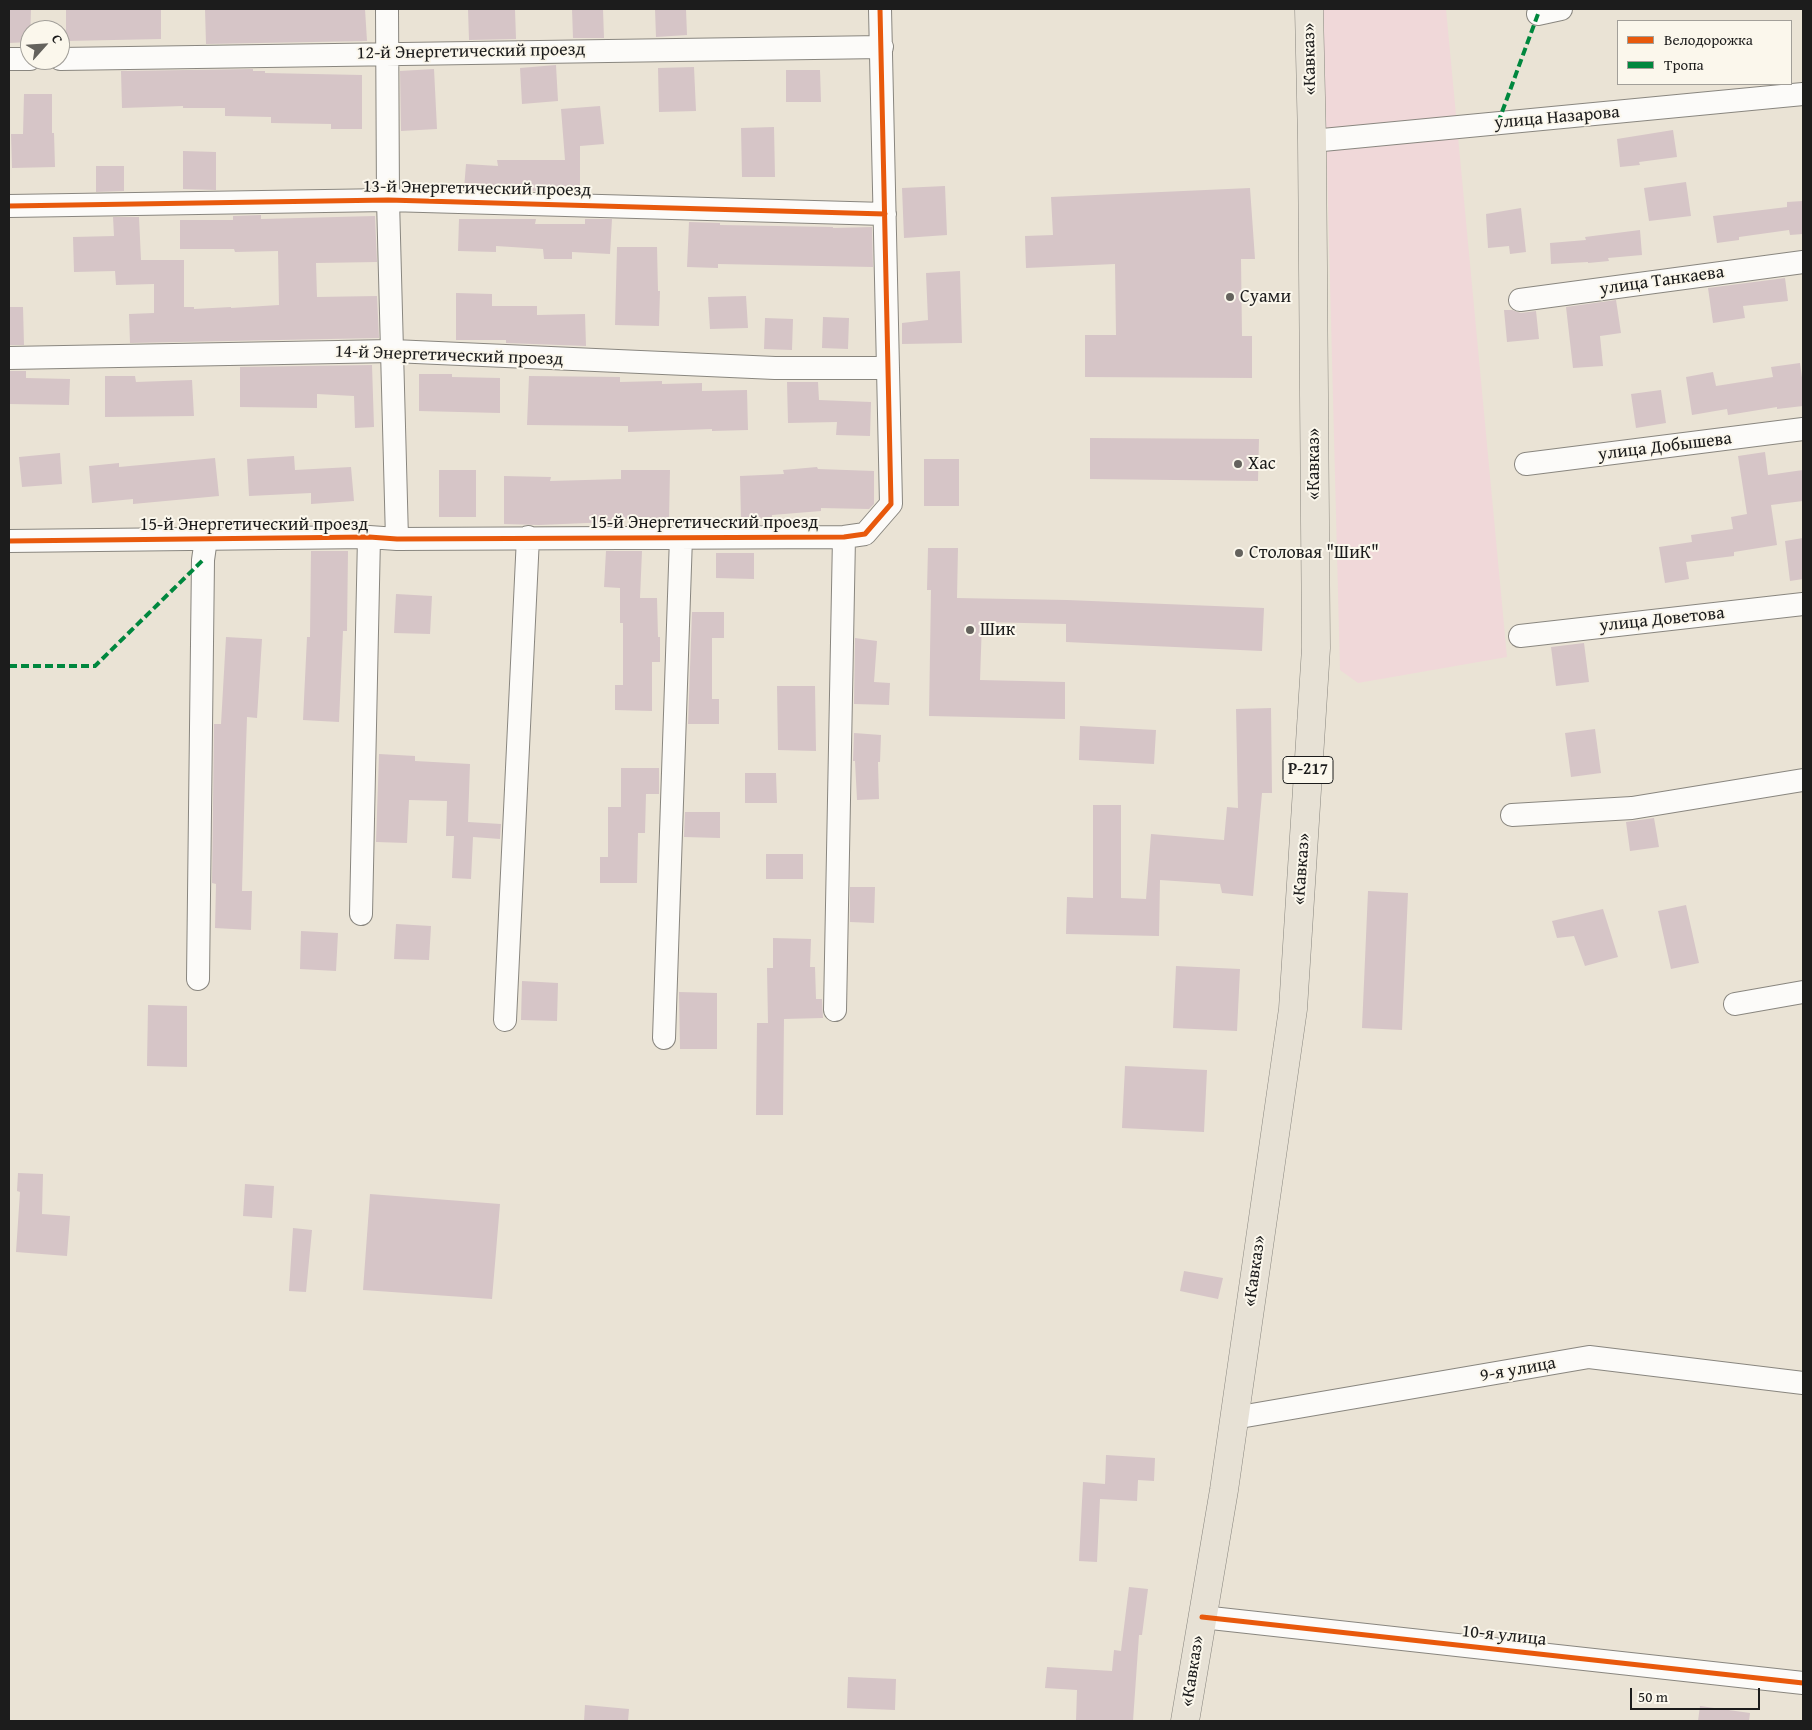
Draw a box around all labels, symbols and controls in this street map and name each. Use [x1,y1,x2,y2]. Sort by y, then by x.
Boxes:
north arrow [20,20,70,70]
legend [1617,20,1792,85]
street label: «Кавказ» [1299,23,1321,95]
text: Велодорожка [1664,29,1753,50]
text: С [47,31,68,47]
street label: 12-й Энергетический проезд [357,39,585,65]
text: Тропа [1664,54,1704,75]
street label: улица Назарова [1493,102,1621,134]
street label: 13-й Энергетический проезд [363,176,591,202]
street label: улица Танкаева [1598,262,1726,300]
place label: Суами [1240,286,1291,308]
marker: Суами [1224,291,1236,303]
street label: 14-й Энергетический проезд [334,341,564,371]
street label: «Кавказ» [1303,428,1325,500]
street label: улица Добышева [1597,428,1733,466]
place label: Хас [1248,453,1276,475]
marker: Хас [1232,458,1244,470]
street label: 15-й Энергетический проезд [590,512,818,534]
street label: 15-й Энергетический проезд [140,514,368,536]
place label: Столовая "ШиК" [1249,542,1379,564]
marker: Столовая "ШиК" [1233,547,1245,559]
street label: улица Доветова [1598,603,1726,637]
place label: Шик [980,619,1015,641]
marker: Шик [964,624,976,636]
road number: Р-217 [1283,756,1333,784]
street label: «Кавказ» [1289,832,1315,906]
street label: «Кавказ» [1239,1234,1271,1308]
street label: 9-я улица [1478,1353,1558,1387]
street label: 10-я улица [1461,1621,1547,1651]
street label: «Кавказ» [1177,1634,1209,1708]
scale bar [1632,1678,1762,1710]
text: 50 m [1638,1686,1668,1707]

